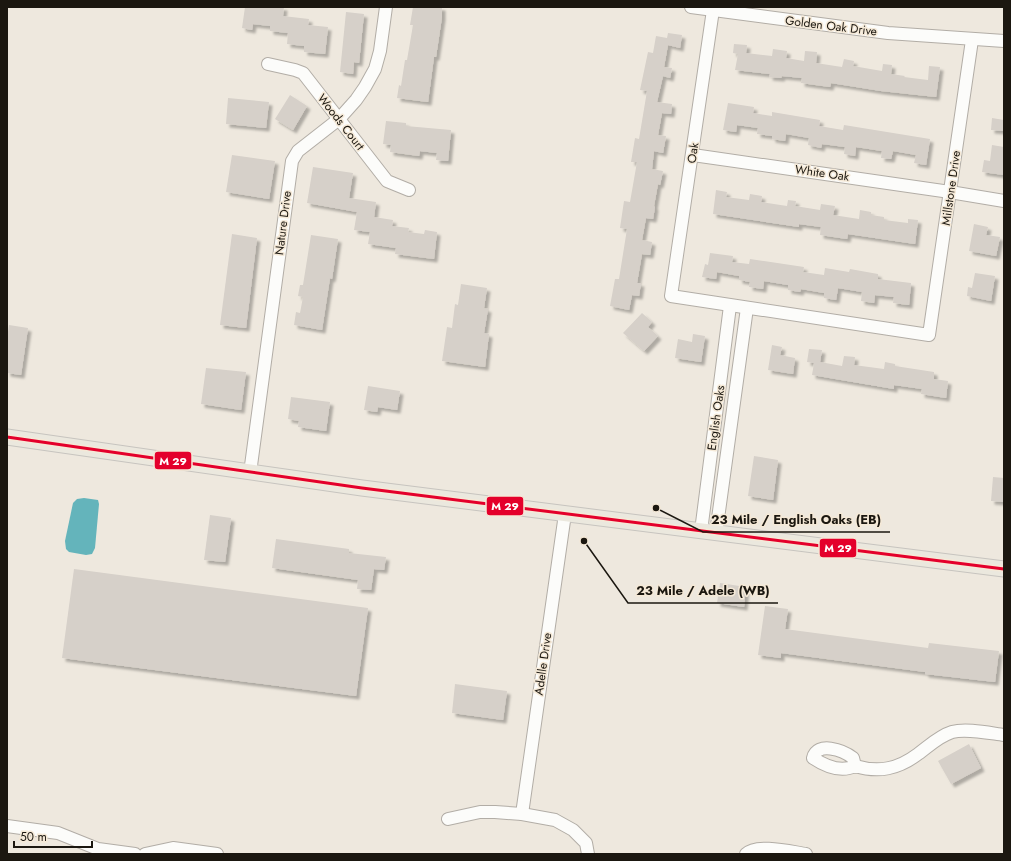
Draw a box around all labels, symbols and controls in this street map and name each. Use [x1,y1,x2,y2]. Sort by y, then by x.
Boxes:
street label: Golden Oak Drive [784,11,878,41]
street label: Woods Court [313,90,369,154]
street label: Oak [683,141,703,164]
street label: Millstone Drive [937,149,965,227]
street label: White Oak [794,160,851,186]
street label: Nature Drive [270,190,296,256]
street label: English Oaks [703,384,730,452]
line badge: M 29 [154,451,192,470]
text: M 29 [159,453,187,469]
line badge: M 29 [486,496,524,516]
text: M 29 [491,498,519,514]
callout: 23 Mile / English Oaks (EB) [703,507,890,532]
text: 23 Mile / English Oaks (EB) [711,510,881,529]
line badge: M 29 [819,538,857,558]
text: M 29 [824,540,852,556]
callout: 23 Mile / Adele (WB) [628,578,778,603]
text: 23 Mile / Adele (WB) [636,581,770,600]
street label: Adelle Drive [530,632,556,696]
scale bar [14,823,92,849]
text: 50 m [20,828,47,846]

